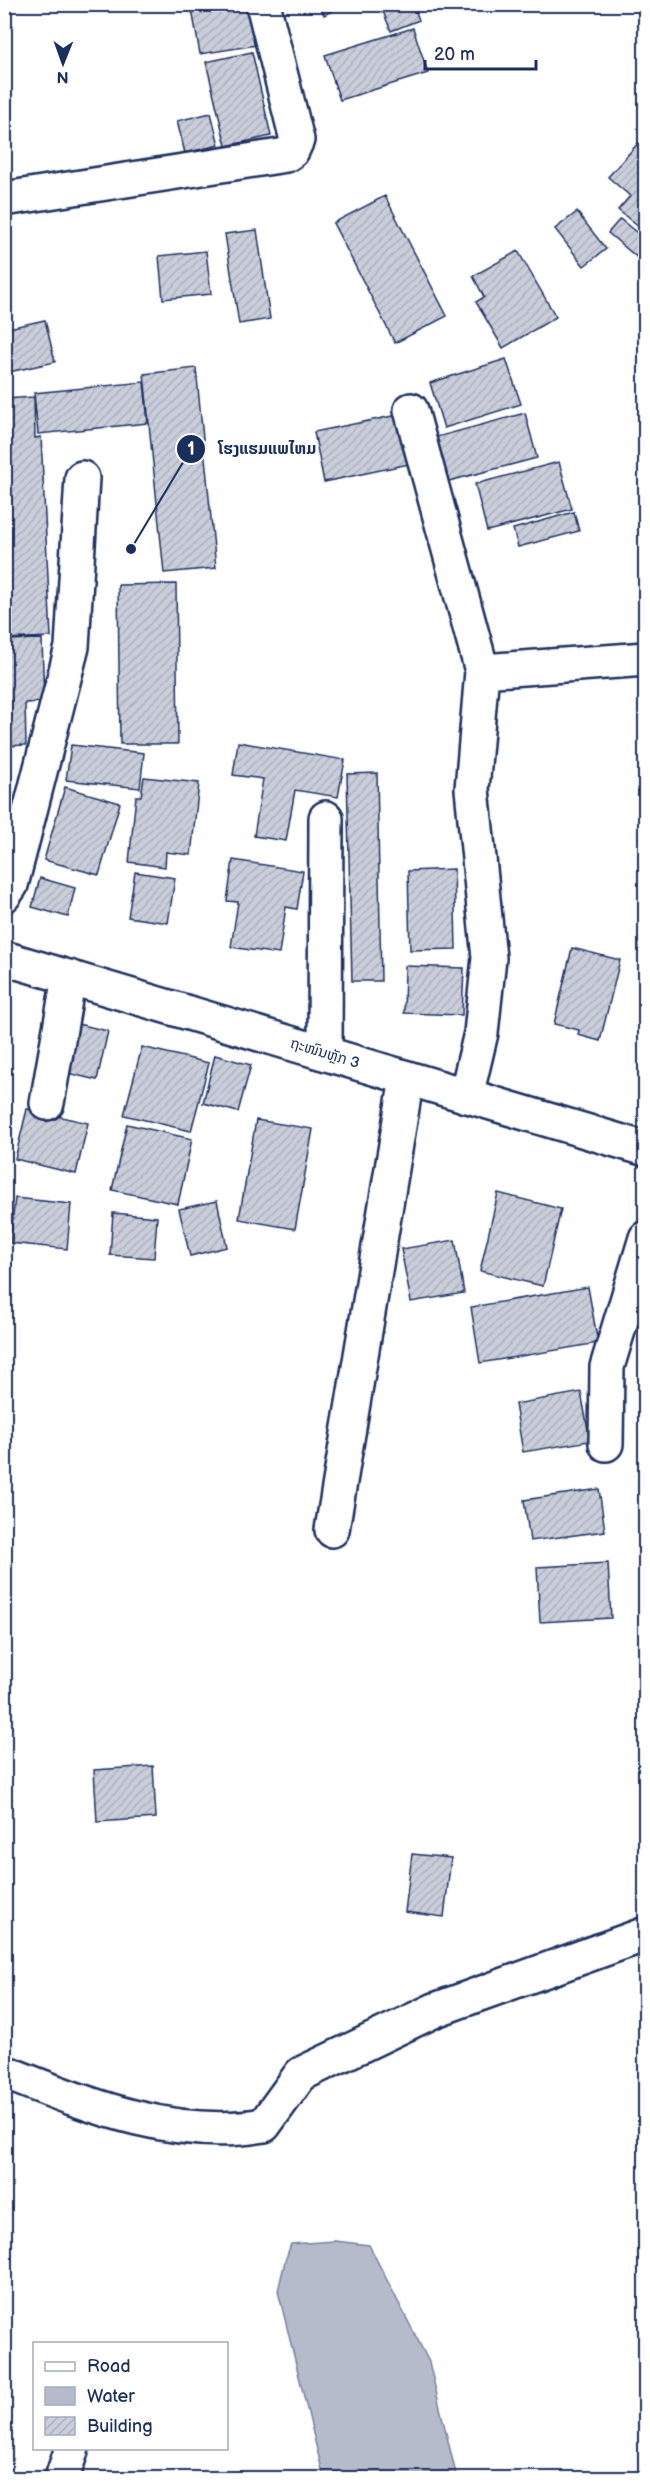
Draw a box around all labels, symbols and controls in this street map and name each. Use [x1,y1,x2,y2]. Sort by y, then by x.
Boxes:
north arrow [33,33,93,93]
scale bar [425,33,536,71]
text: 20 m [434,44,475,65]
text: N [57,67,69,86]
callout: ໂຮງແຮມແພໄຫມ [176,432,328,466]
text: 1 [187,439,195,460]
text: ໂຮງແຮມແພໄຫມ [217,440,316,459]
street label: ຖະໜົນຫຼັກ 3 [288,1034,362,1073]
legend [33,2342,228,2450]
text: Road [87,2356,131,2377]
text: Water [87,2386,135,2407]
text: Building [87,2416,153,2437]

